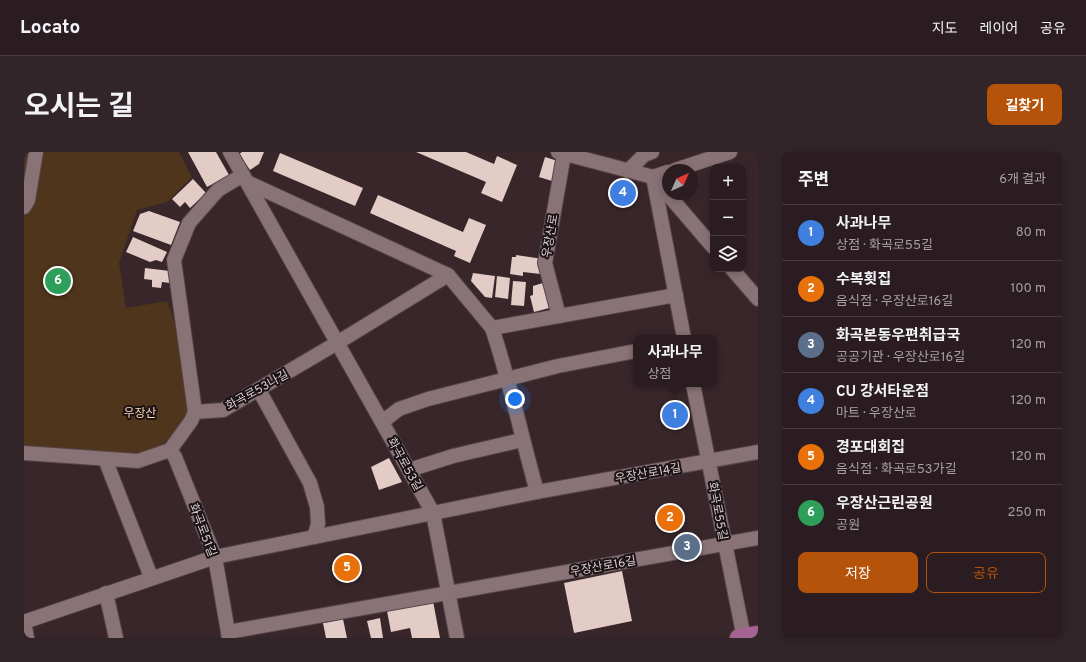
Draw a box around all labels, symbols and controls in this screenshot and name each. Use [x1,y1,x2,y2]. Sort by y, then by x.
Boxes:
text: Locato [20,16,80,40]
text: 지도 [932,21,958,38]
text: 레이어 [980,21,1018,38]
text: 공유 [1040,21,1066,38]
button: 길찾기 [987,84,1062,125]
text: 오시는 길 [24,90,134,126]
north arrow [662,164,698,200]
map controls [710,164,746,272]
button: + [710,164,746,200]
text: 주변 [798,170,829,192]
text: 6개 결과 [999,172,1046,188]
pin: 4 [610,178,636,208]
button: − [710,200,746,236]
street label: 우장산로 [539,213,563,259]
text: 사과나무 [836,215,891,234]
text: 1 [808,225,814,241]
text: 80 m [1016,225,1046,241]
button: layers [710,236,746,272]
text: 상점 · 화곡로55길 [836,238,933,254]
pin: 6 [45,266,71,296]
text: 수복횟집 [836,271,891,290]
text: 2 [807,281,815,297]
text: 100 m [1010,281,1046,297]
text: 음식점 · 우장산로16길 [836,294,953,310]
text: 화곡본동우편취급국 [836,327,960,346]
popup [633,335,717,387]
text: 3 [807,337,815,353]
text: 120 m [1011,337,1046,353]
text: 사과나무 [647,344,703,363]
text: 공공기관 · 우장산로16길 [836,350,965,366]
street label: 화곡로53나길 [223,367,292,415]
text: 상점 [647,367,671,383]
text: CU 강서타운점 [836,383,929,402]
your location [505,389,525,409]
text: 4 [807,393,815,409]
text: 120 m [1011,393,1046,409]
pin: 1 [662,400,688,430]
park label: 우장산 [123,406,157,422]
text: 마트 · 우장산로 [836,406,917,422]
street label: 화곡로53길 [383,435,425,494]
text: 경포대회집 [836,439,905,458]
text: 5 [807,449,815,465]
text: 120 m [1011,449,1046,465]
street label: 우장산로14길 [614,460,683,488]
text: 음식점 · 화곡로53가길 [836,462,957,478]
street label: 화곡로55길 [704,481,731,542]
text: 우장산근린공원 [836,495,933,514]
street label: 화곡로51길 [185,501,220,559]
pin: 2 [657,503,683,533]
text: 6 [807,505,815,521]
text: 250 m [1008,505,1046,521]
text: 공원 [836,518,860,534]
pin: 3 [674,532,700,562]
button: 저장 [798,552,918,593]
button: 공유 [926,552,1046,593]
pin: 5 [334,553,360,583]
street label: 우장산로16길 [569,553,637,581]

